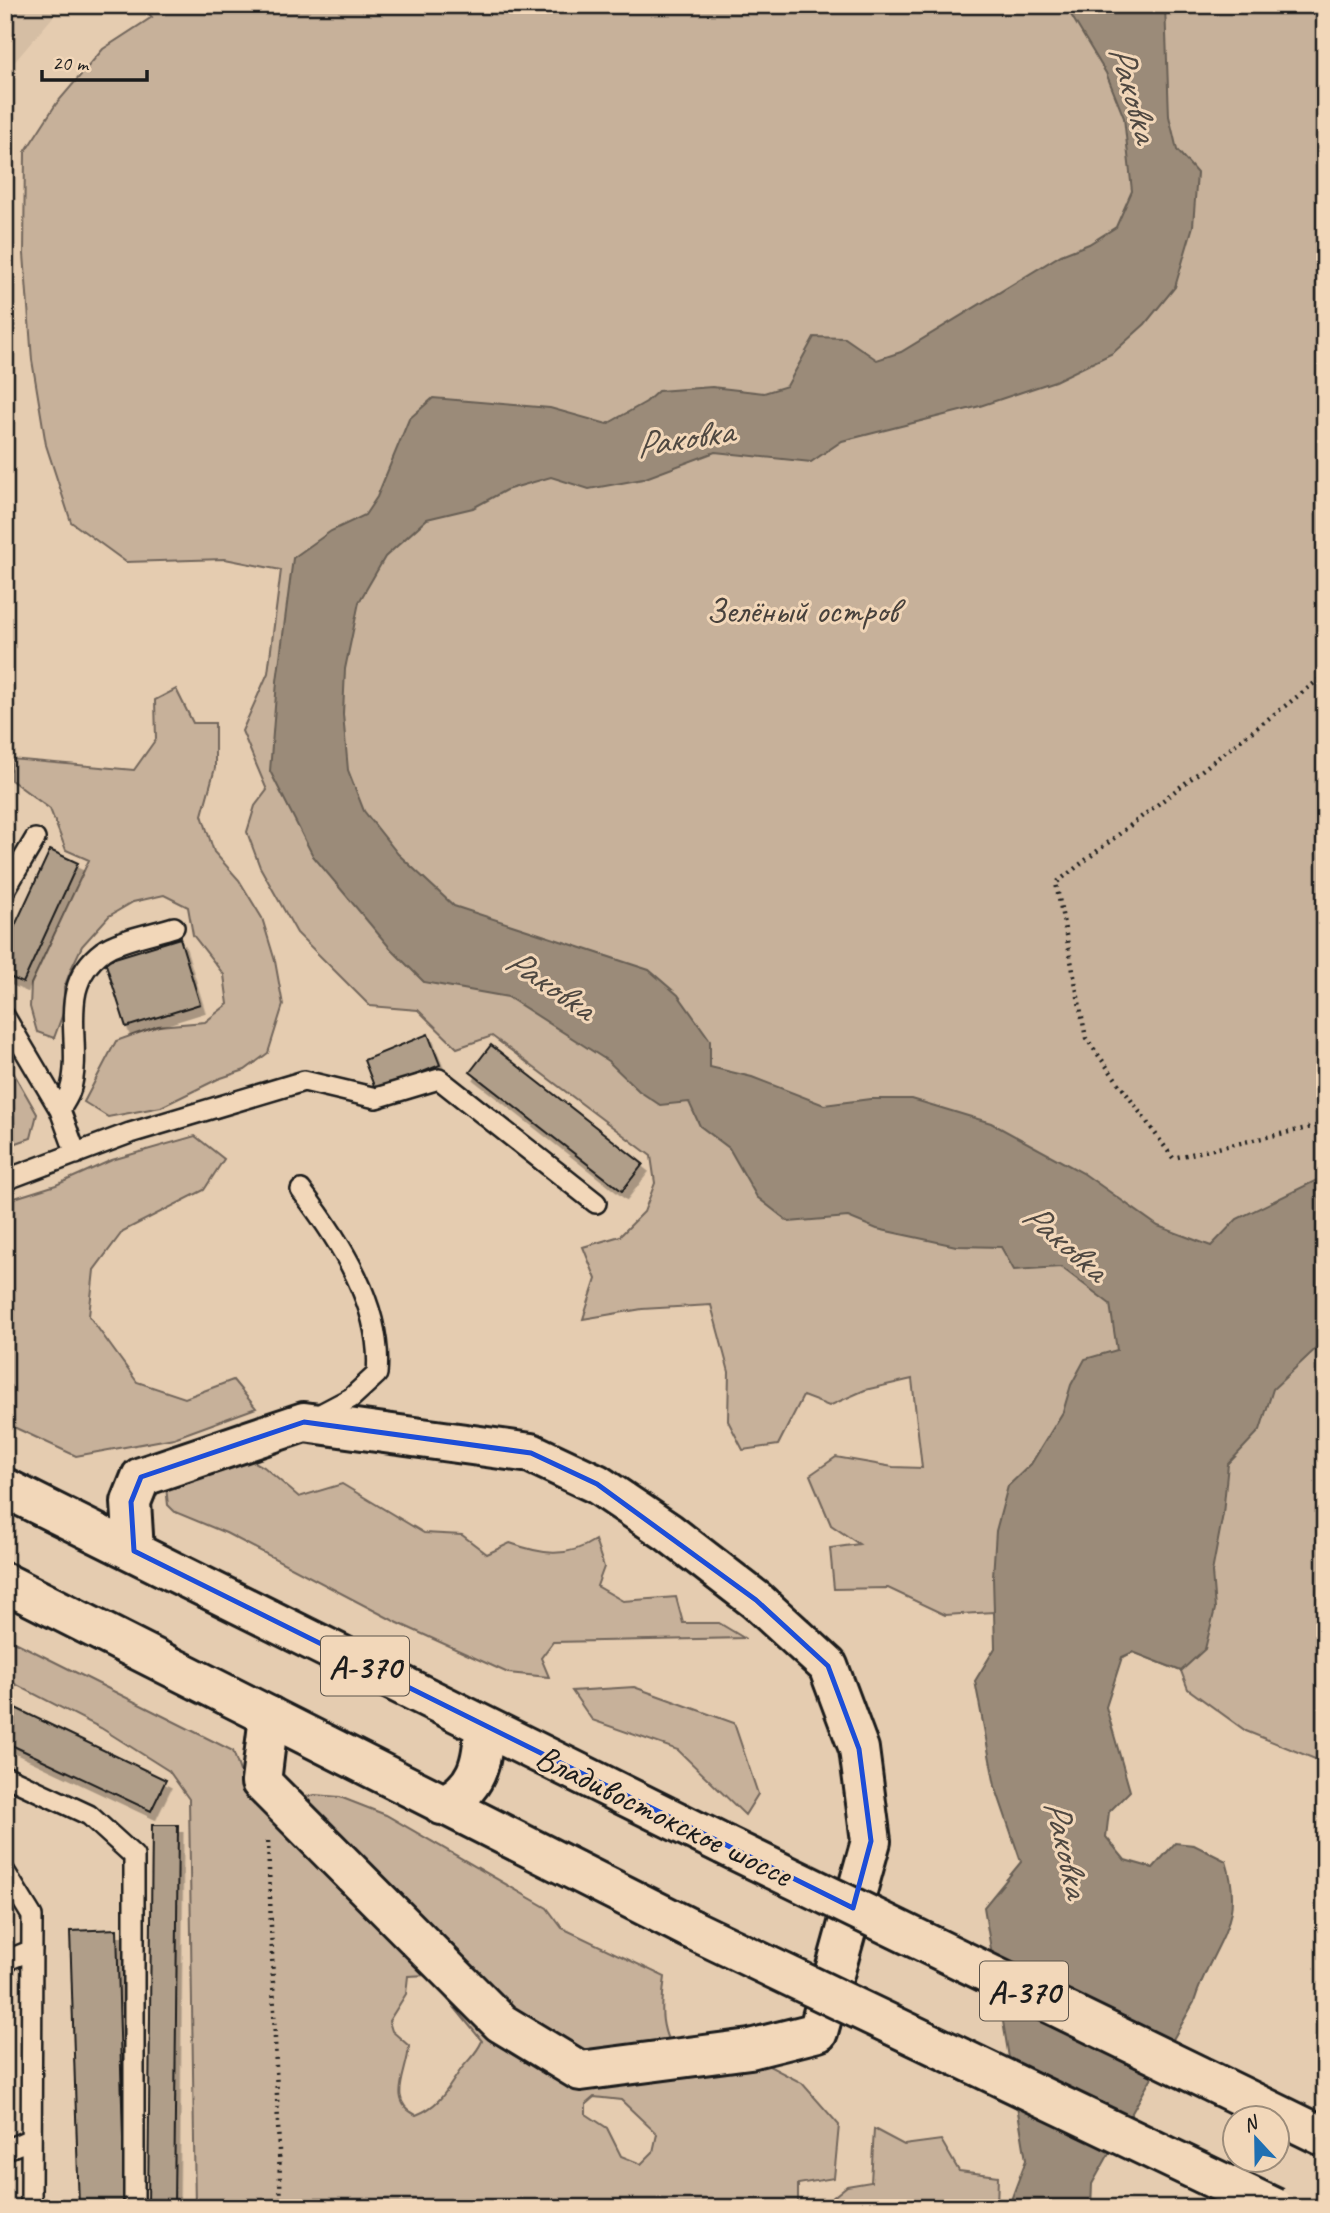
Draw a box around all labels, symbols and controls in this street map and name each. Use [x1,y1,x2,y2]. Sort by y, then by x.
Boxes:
scale bar [42,38,147,82]
water label: Раковка [1098,40,1172,150]
text: 20 m [52,50,90,76]
water label: Раковка [632,406,740,468]
park label: Зелёный остров [706,588,907,633]
water label: Раковка [497,937,608,1032]
water label: Раковка [1013,1192,1121,1294]
road number: А-370 [321,1636,409,1696]
street label: Владивостокское шоссе [528,1734,801,1898]
water label: Раковка [1034,1795,1102,1905]
road number: А-370 [980,1962,1068,2021]
north arrow [1222,2104,1292,2174]
text: N [1240,2110,1263,2137]

